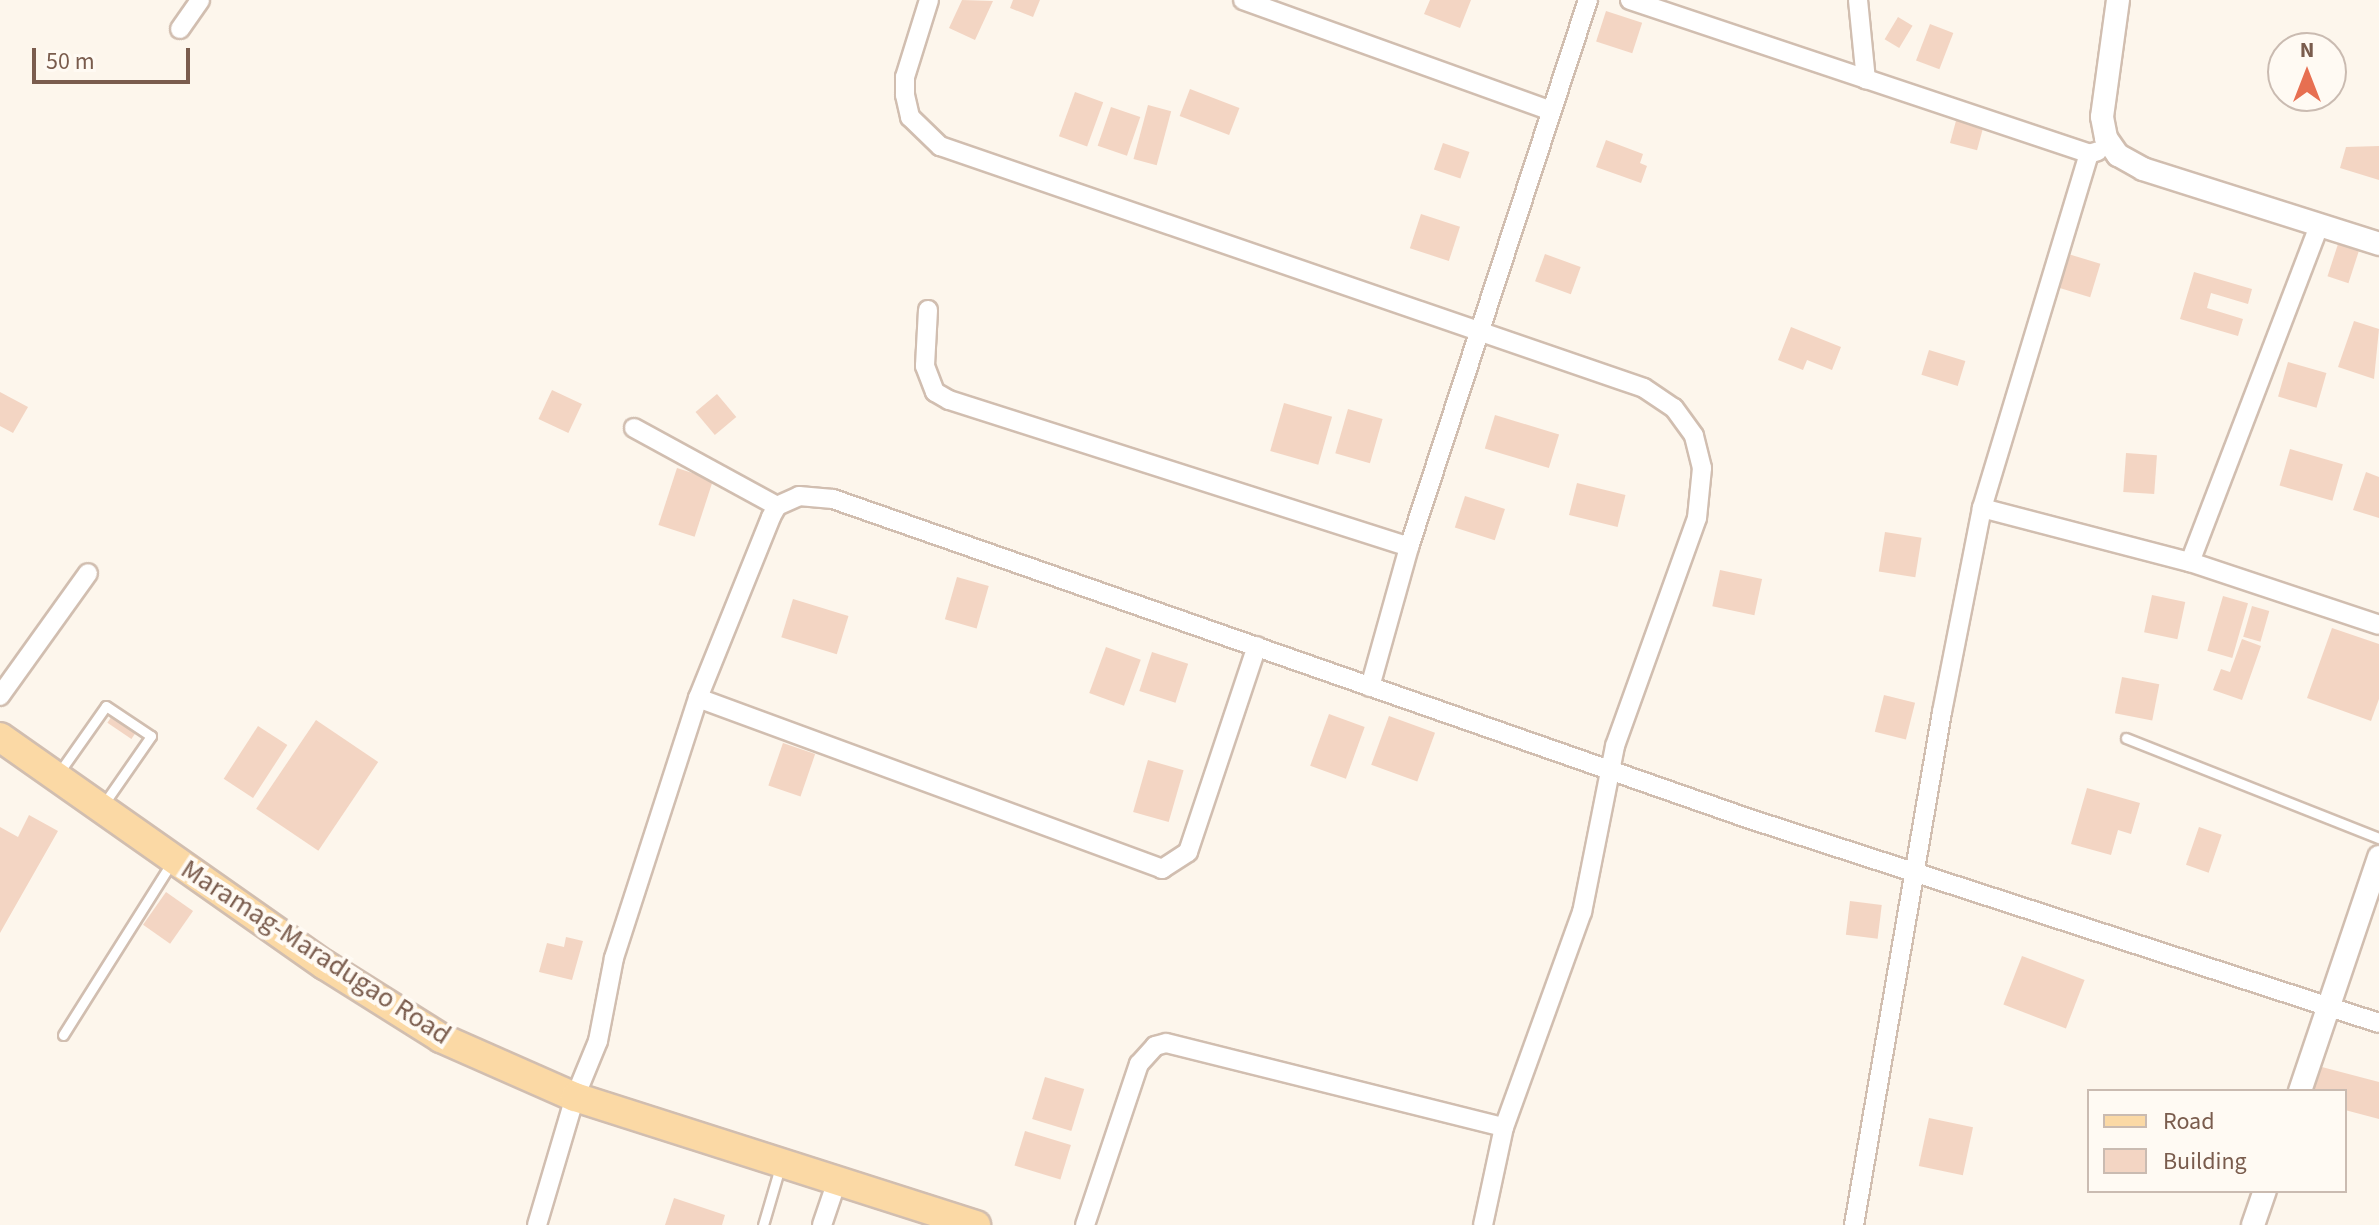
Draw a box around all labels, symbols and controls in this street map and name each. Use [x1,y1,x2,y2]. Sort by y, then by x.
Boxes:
scale bar [36,32,194,82]
north arrow [2267,32,2347,112]
text: N [2300,34,2314,66]
text: 50 m [46,44,95,79]
street label: Maramag-Maradugao Road [175,852,457,1052]
legend [2087,1089,2347,1193]
text: Road [2163,1104,2215,1139]
text: Building [2163,1144,2247,1179]

